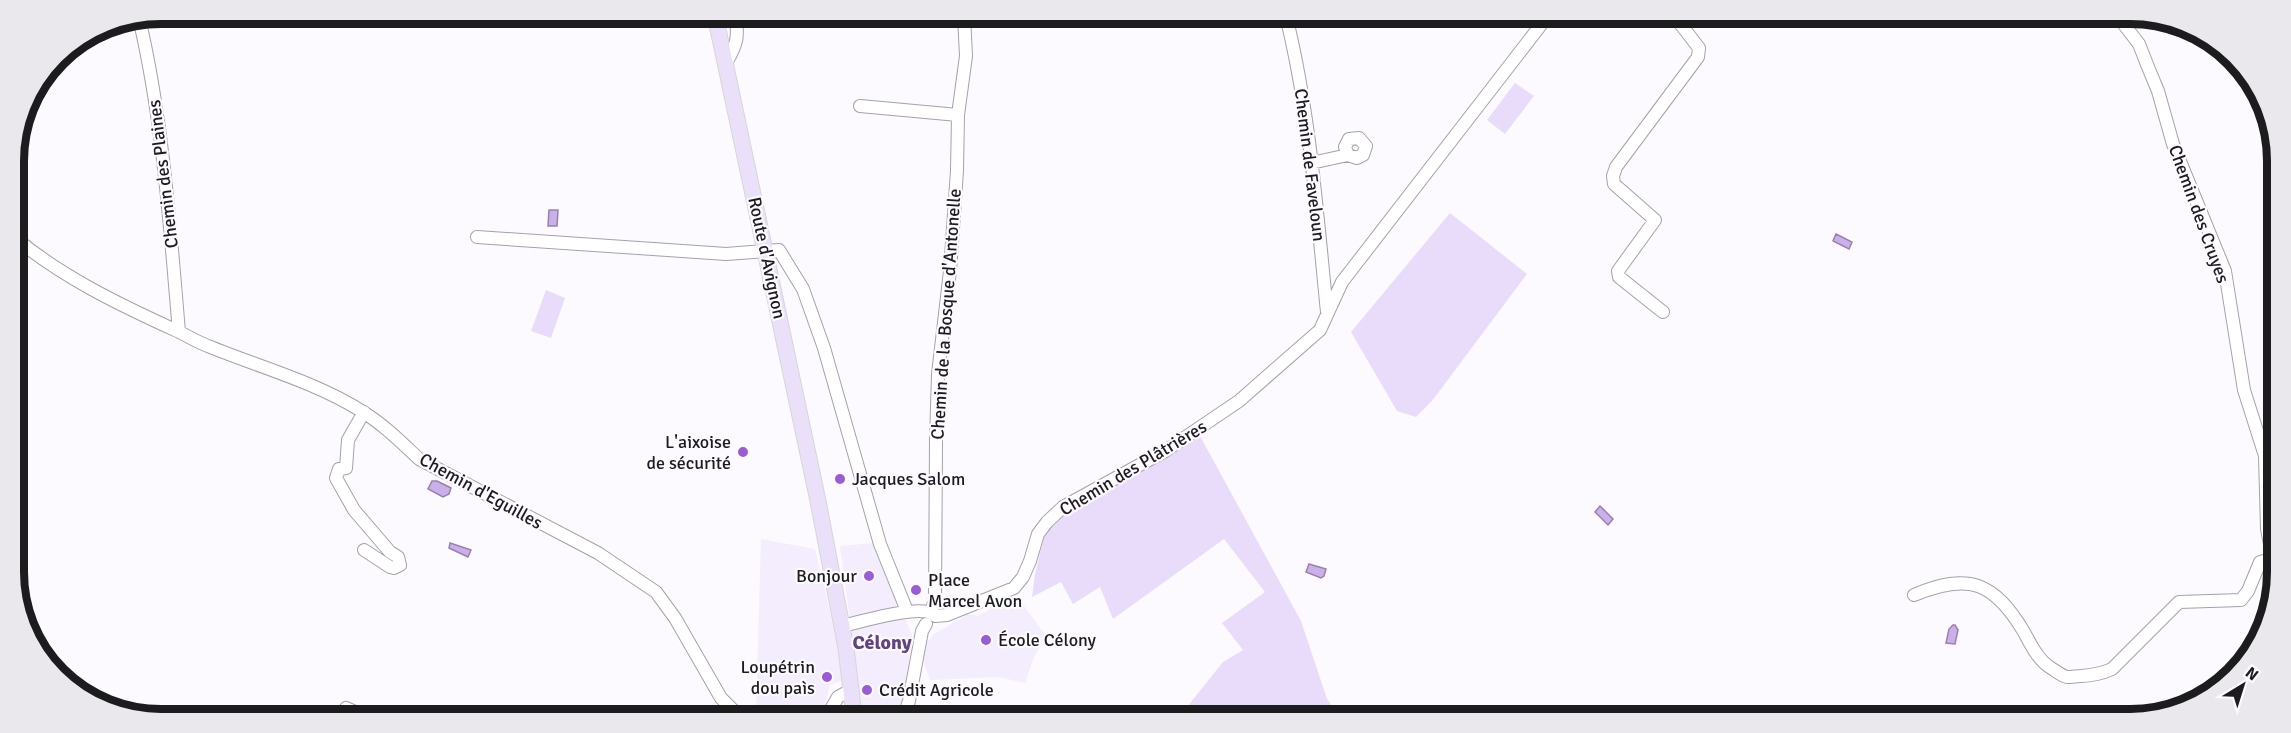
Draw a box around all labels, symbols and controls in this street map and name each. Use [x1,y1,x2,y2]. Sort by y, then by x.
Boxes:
street label: Chemin de Faveloun [1290,87,1330,243]
street label: Chemin des Plaines [143,98,183,249]
street label: Chemin des Cruyes [2164,142,2234,286]
street label: Chemin de la Bosque d'Antonelle [926,188,966,440]
street label: Route d'Avignon [743,195,791,321]
street label: Chemin des Plâtrières [1055,415,1211,521]
place label: L'aixoise de sécurité [646,431,731,474]
marker: L'aixoise de sécurité [736,445,750,459]
street label: Chemin d'Eguilles [416,448,546,534]
place label: Jacques Salom [852,468,965,490]
marker: Jacques Salom [833,472,847,486]
place label: Bonjour [796,565,857,587]
marker: Bonjour [862,569,876,583]
place label: Place Marcel Avon [928,569,1022,612]
marker: Place Marcel Avon [909,583,923,597]
place label: École Célony [998,629,1097,651]
district label: Célony [852,630,912,655]
marker: École Célony [979,633,993,647]
north arrow [2213,655,2273,715]
place label: Loupétrin dou paìs [740,656,815,699]
text: N [2241,663,2262,685]
marker: Loupétrin dou paìs [820,670,834,684]
place label: Crédit Agricole [879,679,994,701]
marker: Crédit Agricole [860,683,874,697]

